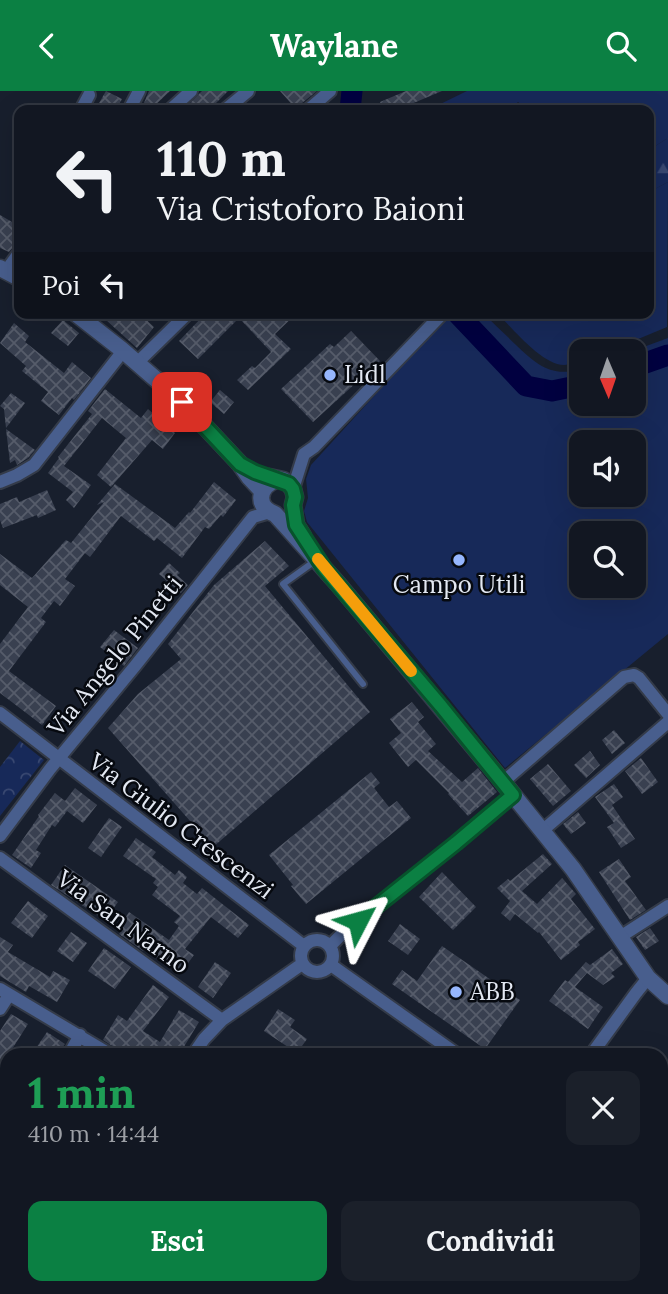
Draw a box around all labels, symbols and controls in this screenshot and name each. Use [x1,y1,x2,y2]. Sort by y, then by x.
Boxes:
text: Waylane [270,25,398,66]
icon: back [28,27,66,65]
icon: search [602,27,640,65]
text: 110 m [157,127,286,189]
icon: left [42,133,133,224]
text: Via Cristoforo Baioni [157,188,465,229]
icon: left [94,266,132,304]
text: Poi [42,269,80,302]
north arrow [569,339,646,417]
map controls [569,339,646,598]
place label: Lidl [344,359,386,390]
marker: Lidl [322,367,338,383]
pin [152,372,212,432]
icon: arrive [163,383,201,421]
button: sound [569,430,646,507]
button: search [569,521,646,598]
marker: Campo Utili [451,552,467,568]
street label: Via Angelo Pinetti [40,569,189,743]
place label: Campo Utili [393,569,525,600]
street label: Via Giulio Crescenzi [82,745,280,905]
street label: Via San Narno [50,862,196,980]
position arrow [321,884,395,958]
place label: ABB [469,976,515,1007]
marker: ABB [448,984,464,1000]
text: 1 min [28,1066,135,1120]
button: close [566,1071,640,1145]
text: 410 m · 14:44 [28,1119,159,1148]
button: Esci [28,1201,327,1281]
button: Condividi [341,1201,640,1281]

